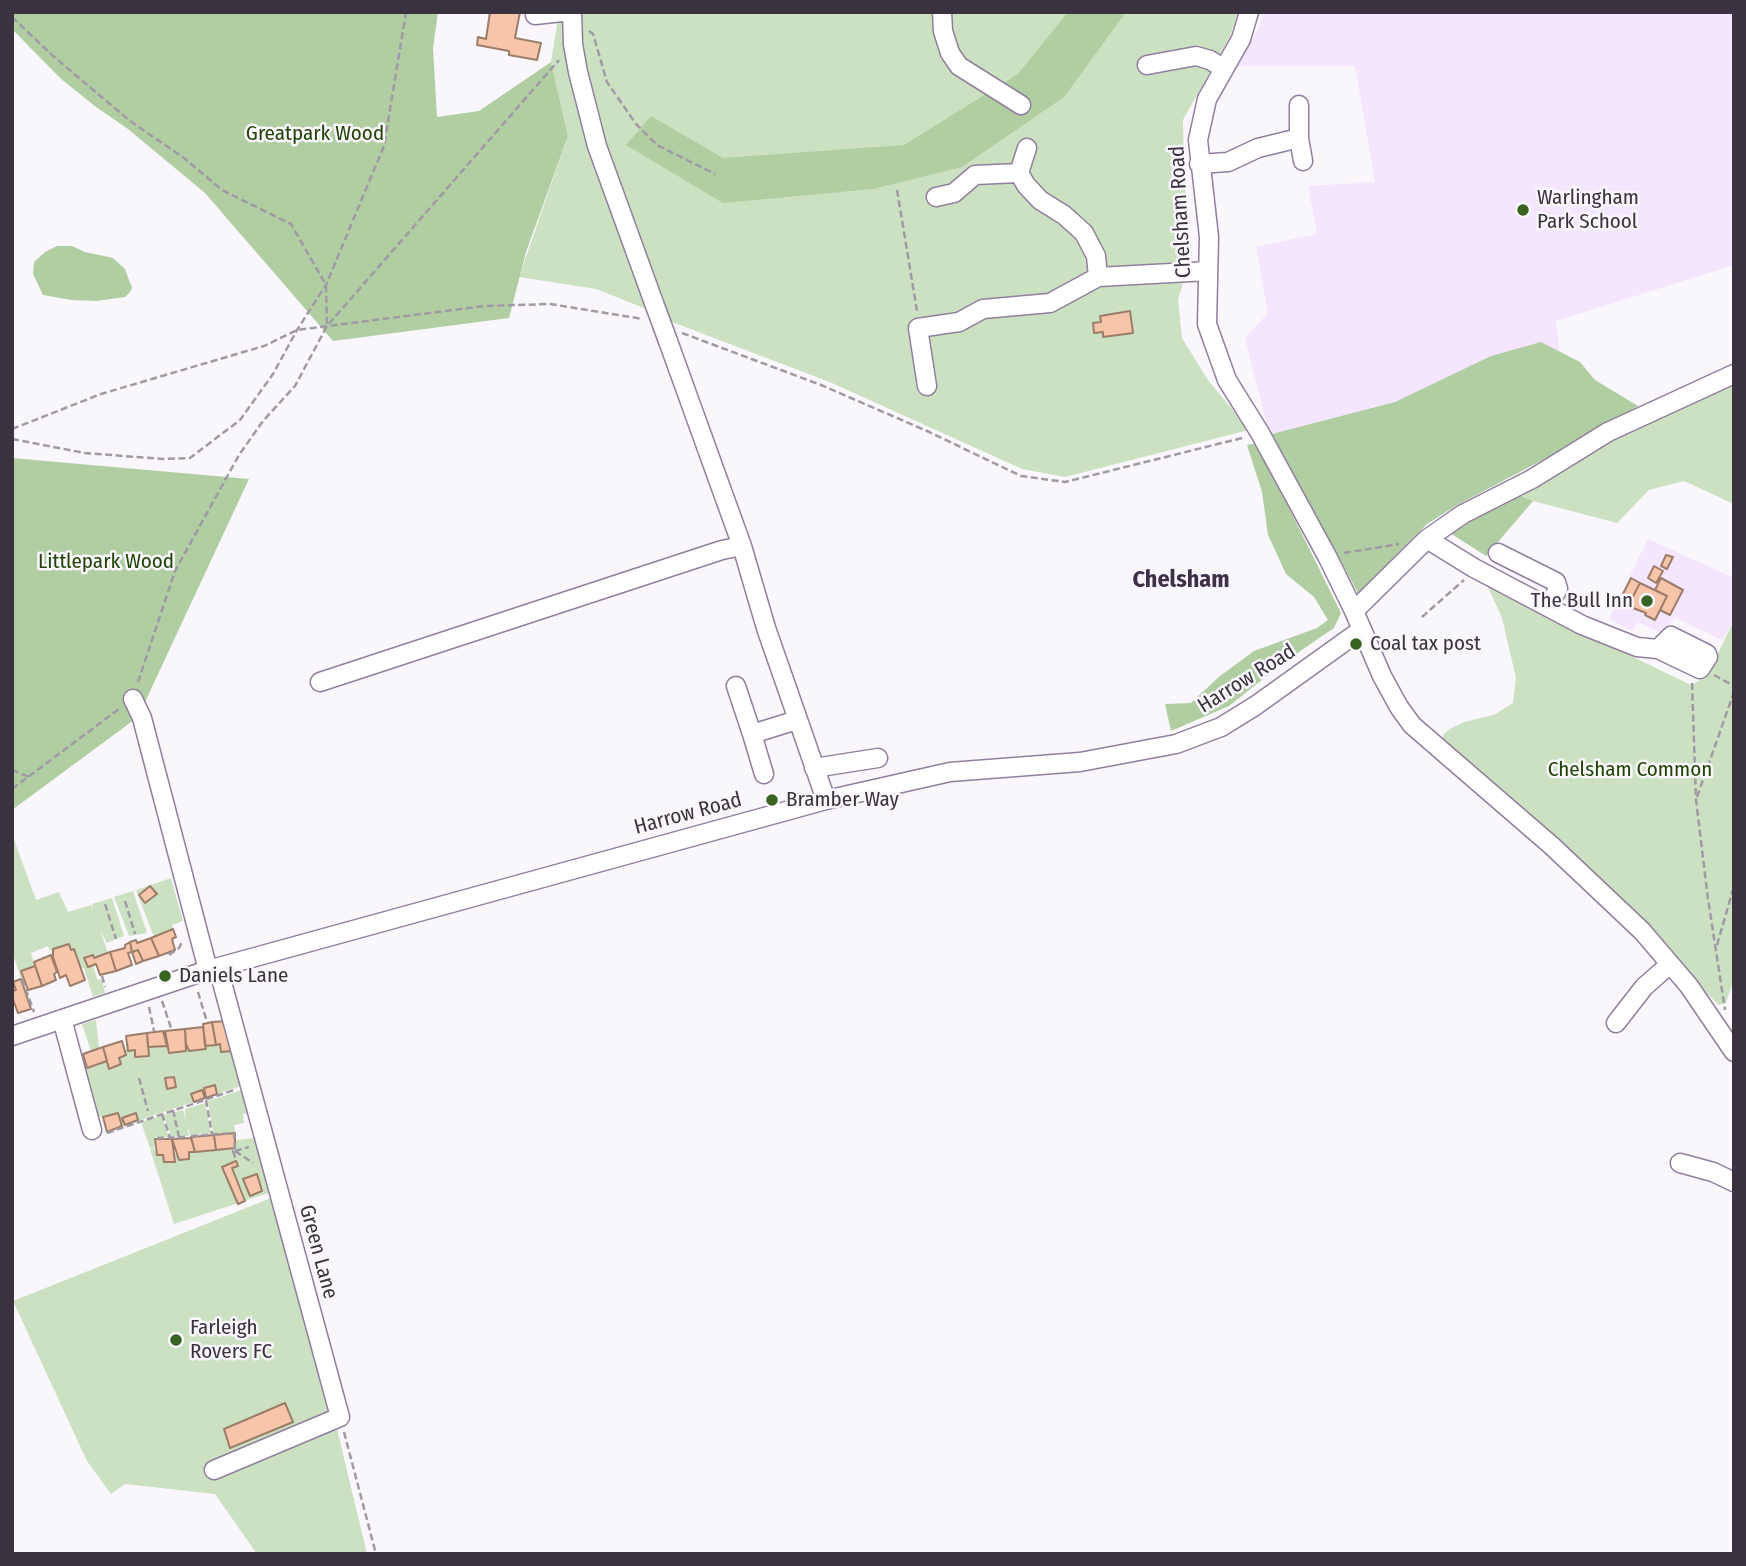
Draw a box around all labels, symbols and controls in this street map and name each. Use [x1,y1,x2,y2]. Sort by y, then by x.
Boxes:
park label: Greatpark Wood [246,121,384,147]
street label: Chelsham Road [1165,145,1197,279]
place label: Warlingham Park School [1537,185,1639,235]
marker: Warlingham Park School [1515,202,1531,218]
park label: Littlepark Wood [38,549,174,575]
district label: Chelsham [1133,566,1229,594]
place label: The Bull Inn [1531,588,1633,614]
marker: The Bull Inn [1639,593,1655,609]
place label: Coal tax post [1370,631,1481,657]
marker: Coal tax post [1348,636,1364,652]
street label: Harrow Road [1194,639,1300,719]
park label: Chelsham Common [1548,757,1712,783]
place label: Bramber Way [786,787,899,813]
street label: Harrow Road [631,788,745,840]
marker: Bramber Way [764,792,780,808]
place label: Daniels Lane [179,963,288,989]
marker: Daniels Lane [157,968,173,984]
street label: Green Lane [293,1202,343,1302]
place label: Farleigh Rovers FC [190,1315,272,1365]
marker: Farleigh Rovers FC [168,1332,184,1348]

